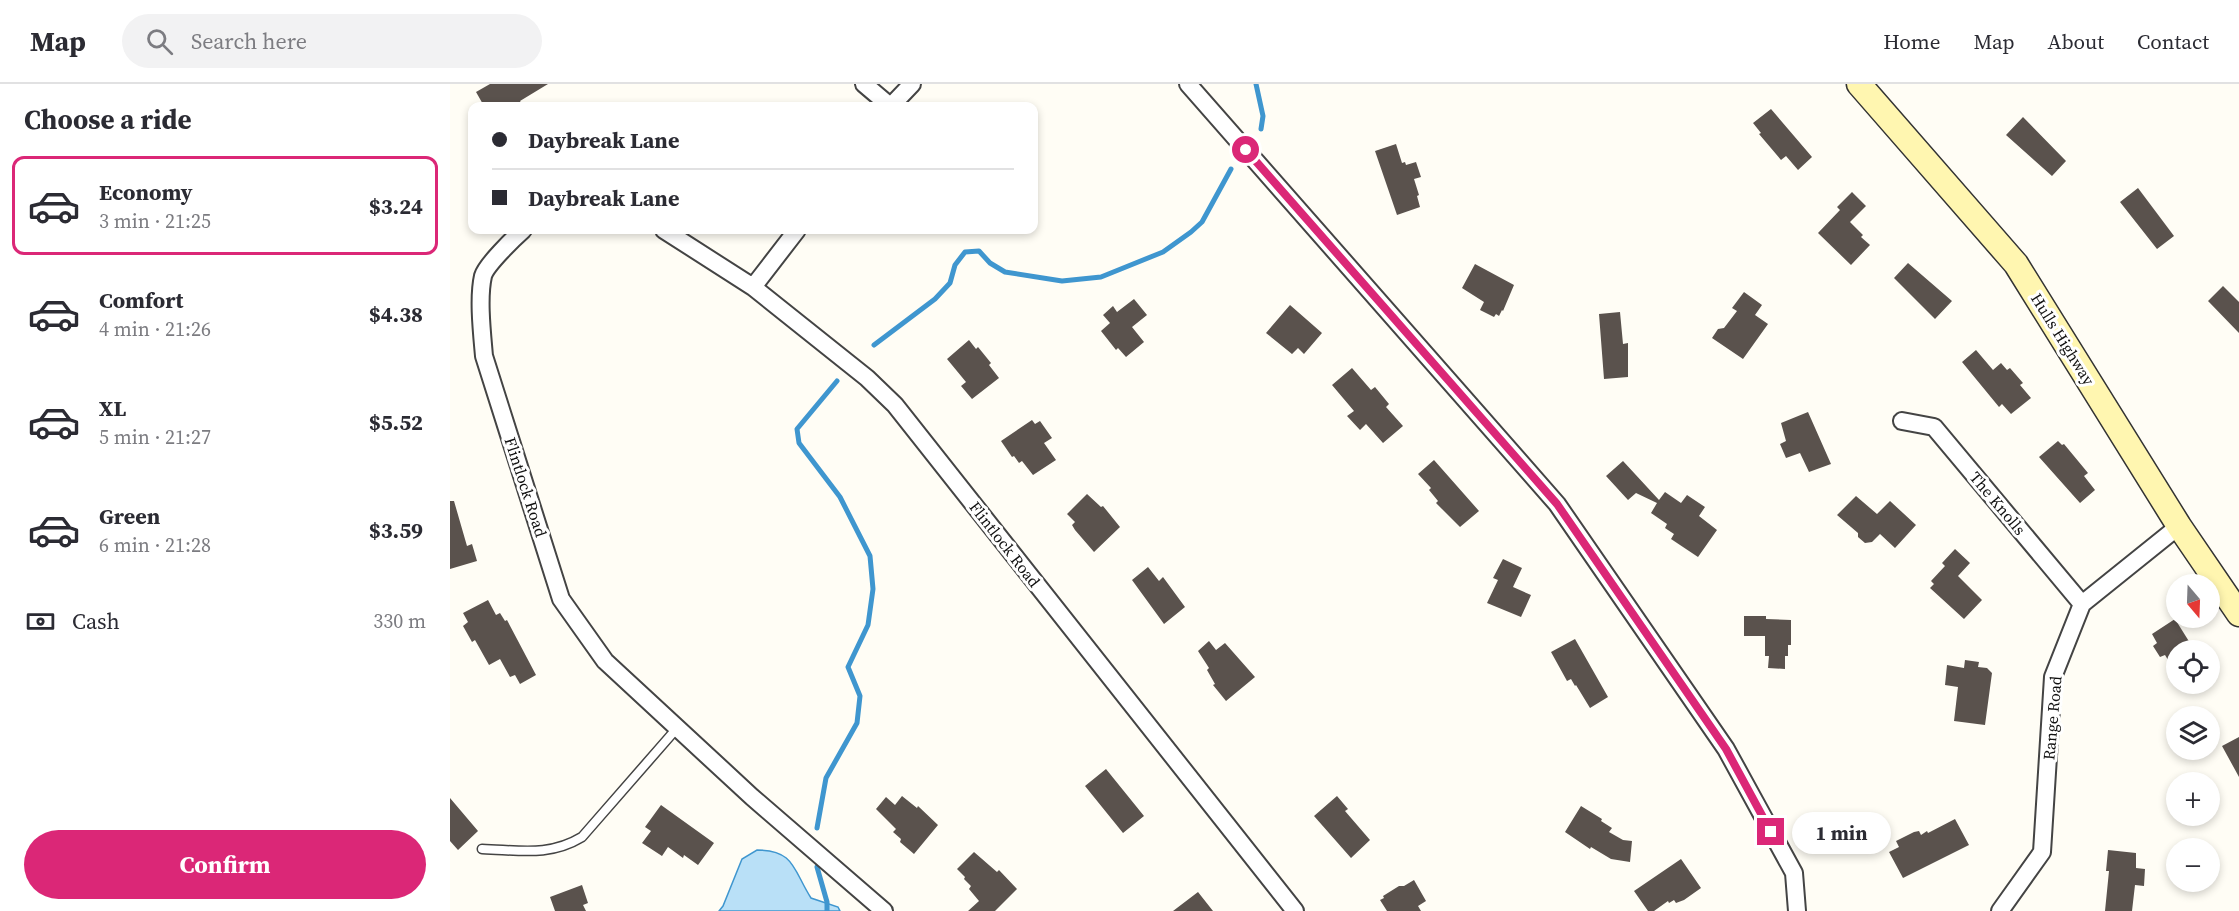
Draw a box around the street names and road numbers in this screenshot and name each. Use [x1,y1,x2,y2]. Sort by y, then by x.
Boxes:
street label: Hulls Highway [2026,289,2100,390]
street label: Flintlock Road [500,434,552,540]
street label: The Knolls [1965,467,2031,539]
street label: Flintlock Road [964,496,1046,592]
street label: Range Road [2037,675,2067,761]

